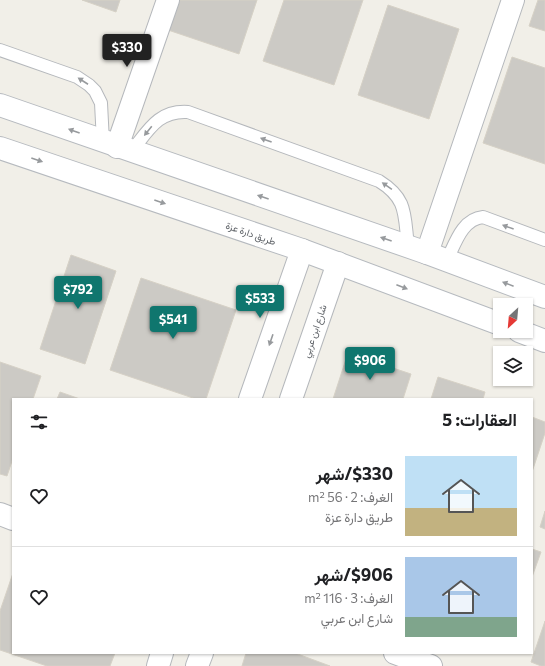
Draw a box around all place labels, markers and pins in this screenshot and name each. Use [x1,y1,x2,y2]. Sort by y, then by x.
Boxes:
pin: $330 [103,34,151,68]
pin: $792 [54,276,102,310]
pin: $533 [236,285,284,319]
pin: $541 [149,306,197,340]
pin: $906 [346,347,394,381]

